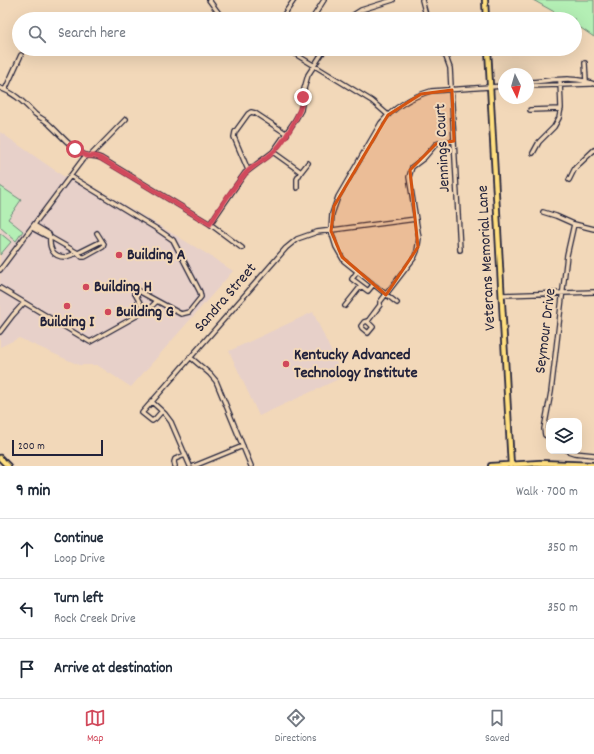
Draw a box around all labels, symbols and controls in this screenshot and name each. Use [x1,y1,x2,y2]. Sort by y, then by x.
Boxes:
search box [12,12,582,56]
icon: search [26,23,48,45]
text: Search here [58,23,126,45]
north arrow [498,68,534,104]
route end [294,88,312,106]
street label: Jennings Court [429,103,457,193]
route start [66,140,84,158]
street label: Veterans Memorial Lane [472,185,502,331]
place label: Building A [127,244,186,267]
marker: Building A [114,250,124,260]
street label: Sandra Street [189,258,263,338]
place label: Building H [94,276,152,299]
marker: Building H [81,282,91,292]
street label: Seymour Drive [529,287,563,375]
marker: Building I [62,301,72,311]
place label: Building G [116,301,174,324]
marker: Building G [103,307,113,317]
place label: Building I [40,311,95,334]
place label: Kentucky Advanced Technology Institute [294,344,417,385]
marker: Kentucky Advanced Technology Institute [281,359,291,369]
map controls [546,418,582,454]
button: layers [546,418,582,454]
scale bar [12,438,103,457]
text: 200 m [18,439,45,455]
text: 9 min [16,480,50,504]
text: Walk · 700 m [516,483,578,502]
text: Continue [54,528,103,550]
icon: ahead [16,538,38,560]
text: 350 m [547,539,578,558]
text: Loop Drive [54,550,105,569]
text: Turn left [54,588,103,610]
icon: left [16,598,38,620]
text: 350 m [547,599,578,618]
text: Rock Creek Drive [54,610,136,629]
icon: arrive [16,658,38,680]
text: Arrive at destination [54,658,172,680]
tab: Map [84,707,106,747]
tab: Directions [275,707,317,747]
tab: Saved [485,707,510,747]

